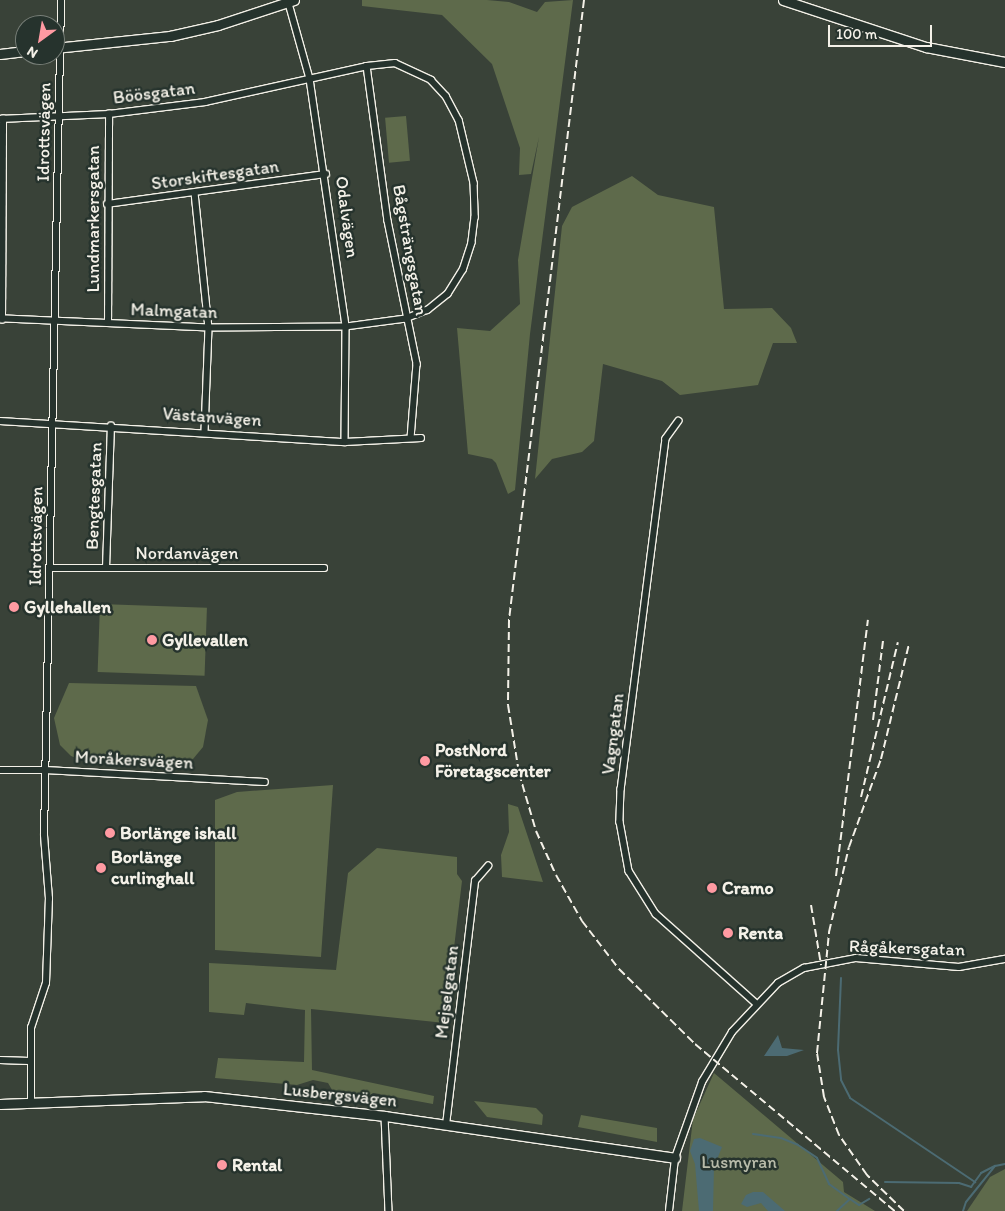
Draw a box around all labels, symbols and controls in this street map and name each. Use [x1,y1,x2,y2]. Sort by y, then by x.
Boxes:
north arrow [15,15,65,65]
scale bar [830,15,934,47]
text: 100 m [836,25,877,43]
text: N [24,43,41,62]
street label: Böösgatan [112,77,196,109]
street label: Idrottsvägen [32,82,56,182]
street label: Lundmarkersgatan [82,145,104,293]
street label: Storskiftesgatan [150,155,280,195]
street label: Odalvägen [331,175,363,259]
street label: Bågsträngsgatan [388,183,432,317]
street label: Malmgatan [130,299,218,323]
street label: Västanvägen [162,403,262,431]
street label: Bengtesgatan [81,442,107,550]
street label: Idrottsvägen [24,486,48,586]
street label: Nordanvägen [136,542,238,564]
place label: Gyllehallen [24,596,111,618]
marker: Gyllehallen [8,601,20,613]
place label: Gyllevallen [162,629,248,651]
marker: Gyllevallen [146,634,158,646]
street label: Vagngatan [597,692,629,776]
place label: PostNord Företagscenter [435,740,551,782]
street label: Moråkersvägen [74,746,194,774]
marker: PostNord Företagscenter [419,755,431,767]
place label: Borlänge ishall [120,822,235,844]
marker: Borlänge ishall [104,827,116,839]
place label: Borlänge curlinghall [111,847,194,890]
marker: Borlänge curlinghall [95,862,107,874]
place label: Cramo [722,877,774,899]
marker: Cramo [706,882,718,894]
place label: Renta [738,922,783,944]
marker: Renta [722,927,734,939]
street label: Rågåkersgatan [849,935,965,961]
street label: Mejselgatan [431,944,463,1040]
street label: Lusbergsvägen [282,1078,398,1112]
park label: Lusmyran [701,1151,777,1173]
place label: Rental [232,1154,282,1176]
marker: Rental [216,1159,228,1171]

